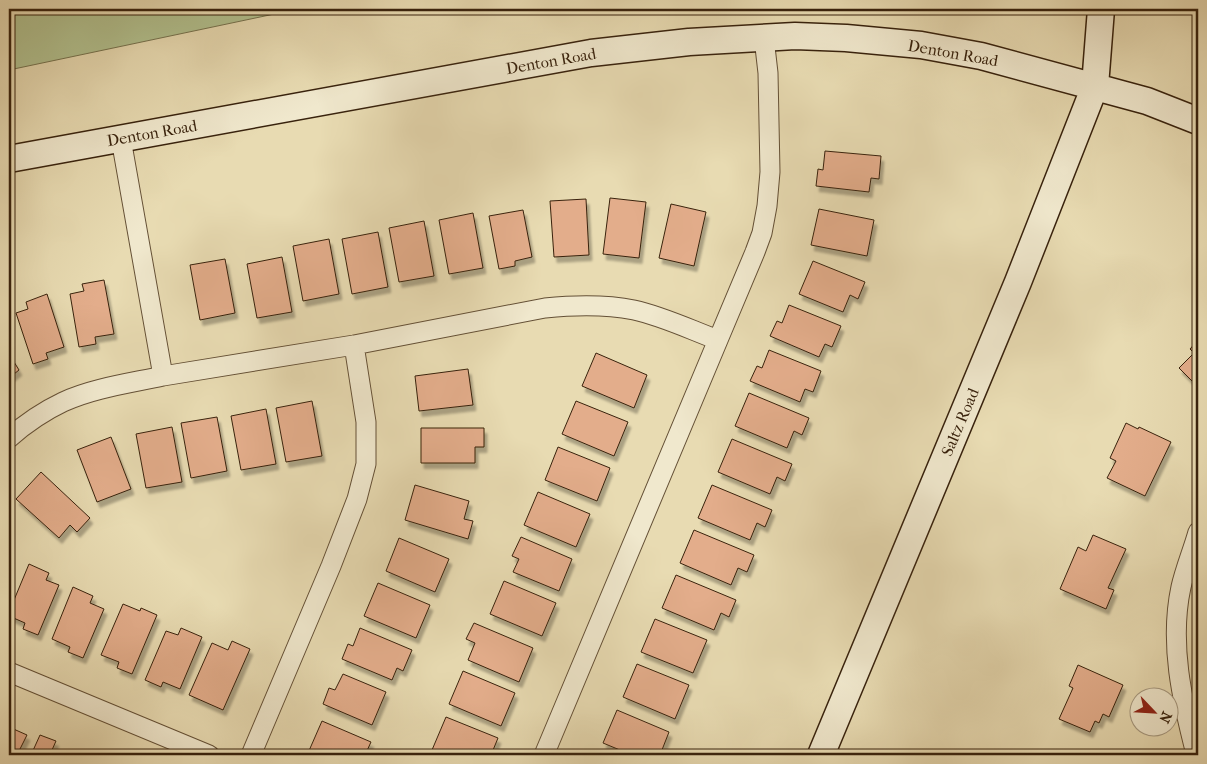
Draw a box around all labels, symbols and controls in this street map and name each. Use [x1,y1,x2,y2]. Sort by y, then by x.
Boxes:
street label: Denton Road [906,36,1000,70]
street label: Denton Road [504,44,598,78]
street label: Denton Road [105,116,199,150]
street label: Saltz Road [937,385,983,459]
north arrow [1130,686,1180,736]
text: N [1155,709,1175,726]

